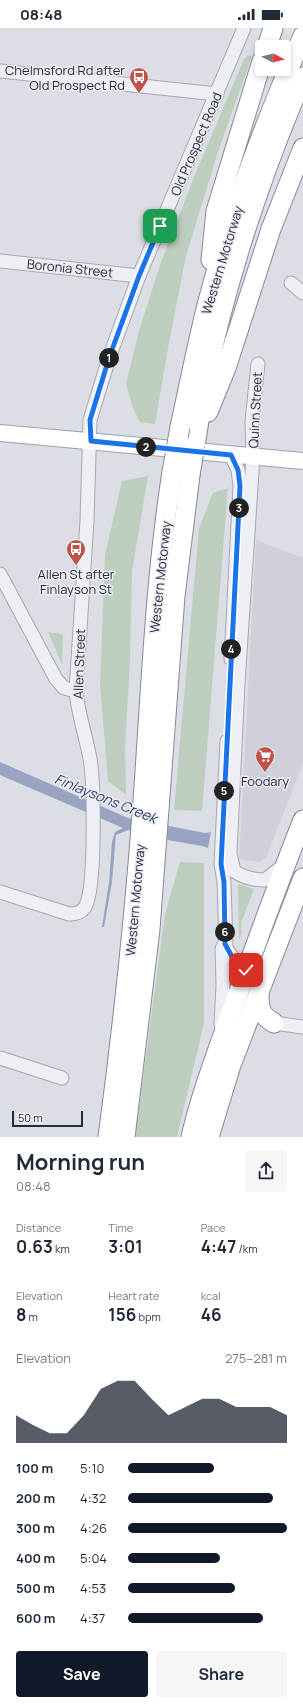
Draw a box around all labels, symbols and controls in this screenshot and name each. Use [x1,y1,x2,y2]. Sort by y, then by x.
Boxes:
text: 08:48 [20,4,63,25]
north arrow [255,40,291,76]
map controls [255,40,291,76]
place label: Chelmsford Rd after Old Prospect Rd [5,61,125,94]
bus stop icon: Chelmsford Rd after Old Prospect Rd [128,66,150,94]
street label: Old Prospect Road [166,90,226,198]
street label: Western Motorway [197,203,247,316]
pin [143,209,177,243]
icon: arrive [149,215,171,237]
street label: Boronia Street [26,255,114,281]
pin: 1 [99,348,119,368]
text: 1 [107,350,111,365]
street label: Quinn Street [244,371,266,449]
pin: 2 [136,437,156,457]
text: 2 [143,439,149,454]
pin: 3 [229,498,249,518]
text: 3 [236,500,242,515]
street label: Western Motorway [145,520,175,634]
bus stop icon: Allen St after Finlayson St [65,538,87,566]
place label: Allen St after Finlayson St [38,565,115,598]
street label: Allen Street [69,629,89,699]
pin: 4 [221,639,241,659]
text: 4 [228,641,234,656]
supermarket icon: Foodary [254,745,276,773]
water label: Finlaysons Creek [52,769,162,828]
place label: Foodary [241,772,289,790]
pin: 5 [214,781,234,801]
text: 5 [221,783,227,798]
street label: Western Motorway [121,843,149,957]
pin: 6 [215,922,235,942]
text: 6 [222,924,228,939]
pin [229,953,263,987]
icon: check [235,959,257,981]
scale bar [12,1109,83,1128]
text: 50 m [18,1110,43,1125]
text: Morning run [16,1147,145,1177]
button: share [245,1150,287,1192]
text: 08:48 [16,1177,51,1195]
text: Distance [16,1220,61,1235]
text: Time [108,1220,133,1235]
text: Pace [201,1220,226,1235]
text: 0.63 [16,1235,53,1258]
text: 3:01 [108,1235,143,1258]
text: 4:47 [201,1235,236,1258]
text: km [53,1241,70,1256]
text: /km [236,1241,258,1256]
text: Elevation [16,1288,62,1303]
text: Heart rate [108,1288,159,1303]
text: kcal [201,1288,221,1303]
text: 8 [16,1303,26,1326]
text: 156 [108,1303,136,1326]
text: 46 [201,1303,222,1326]
text: m [26,1309,38,1324]
text: bpm [136,1309,161,1324]
text: Elevation [16,1349,71,1367]
text: 275–281 m [225,1349,287,1367]
text: 100 m [16,1459,53,1477]
text: 5:10 [80,1459,104,1477]
text: 200 m [16,1489,55,1507]
text: 4:32 [80,1489,106,1507]
text: 300 m [16,1519,55,1537]
text: 4:26 [80,1519,107,1537]
text: 400 m [16,1549,55,1567]
text: 5:04 [80,1549,107,1567]
text: 500 m [16,1579,55,1597]
text: 4:53 [80,1579,106,1597]
text: 600 m [16,1609,55,1627]
text: 4:37 [80,1609,105,1627]
button: Save [16,1651,148,1697]
button: Share [156,1651,287,1697]

